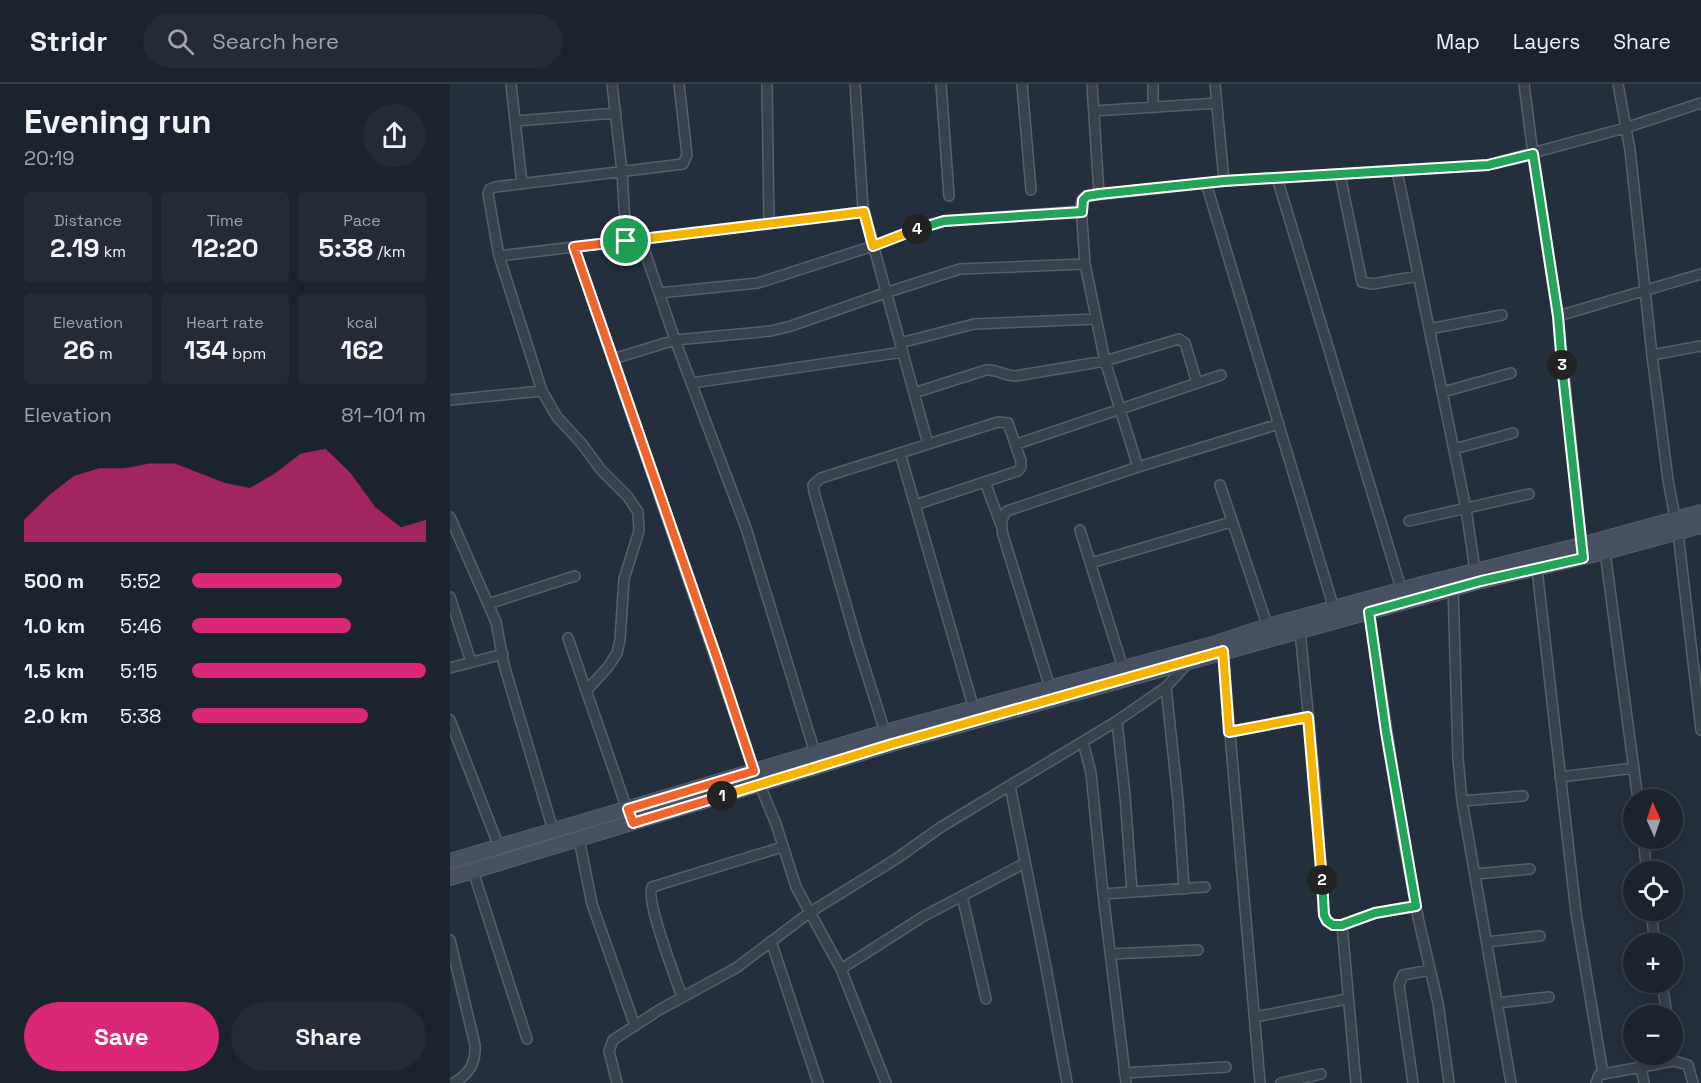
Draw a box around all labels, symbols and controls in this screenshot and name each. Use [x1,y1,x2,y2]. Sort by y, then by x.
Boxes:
search box [143,14,563,68]
text: Stridr [30,23,107,59]
icon: search [164,25,197,58]
text: Search here [212,27,339,55]
text: Map [1436,28,1480,55]
text: Layers [1513,28,1580,55]
text: Share [1613,28,1671,55]
text: Evening run [24,101,212,143]
button: share [363,104,426,167]
text: 20:19 [24,145,75,171]
text: Distance [54,210,122,231]
text: Time [207,210,243,231]
text: Pace [343,210,381,231]
pin: 4 [902,214,932,244]
pin [600,215,651,266]
text: 4 [912,218,922,239]
icon: arrive [609,224,642,257]
text: 2.19 [50,231,100,265]
text: 12:20 [191,231,259,265]
text: 5:38 [318,231,373,265]
text: km [100,241,126,262]
text: /km [373,241,406,262]
text: Elevation [53,312,123,333]
text: Heart rate [186,312,264,333]
text: kcal [347,312,377,333]
text: 26 [63,333,95,367]
text: 134 [184,333,228,367]
text: 162 [340,333,384,367]
text: m [95,343,113,364]
text: bpm [228,343,266,364]
pin: 3 [1547,350,1577,380]
text: 3 [1557,354,1567,375]
text: Elevation [24,402,112,428]
text: 81–101 m [341,402,426,428]
text: 500 m [24,568,84,594]
text: 5:52 [120,568,161,594]
text: 1.0 km [24,613,85,639]
text: 5:46 [120,613,162,639]
text: 1.5 km [24,658,84,684]
text: 5:15 [120,658,157,684]
text: 2.0 km [24,703,88,729]
text: 5:38 [120,703,162,729]
pin: 1 [707,781,737,811]
text: 1 [718,785,726,806]
north arrow [1623,789,1683,849]
map controls [1623,789,1683,1065]
button: locate [1623,861,1683,921]
pin: 2 [1307,865,1337,895]
text: 2 [1317,869,1327,890]
button: + [1623,933,1683,993]
button: Save [24,1002,219,1071]
button: Share [231,1002,426,1071]
button: − [1623,1005,1683,1065]

